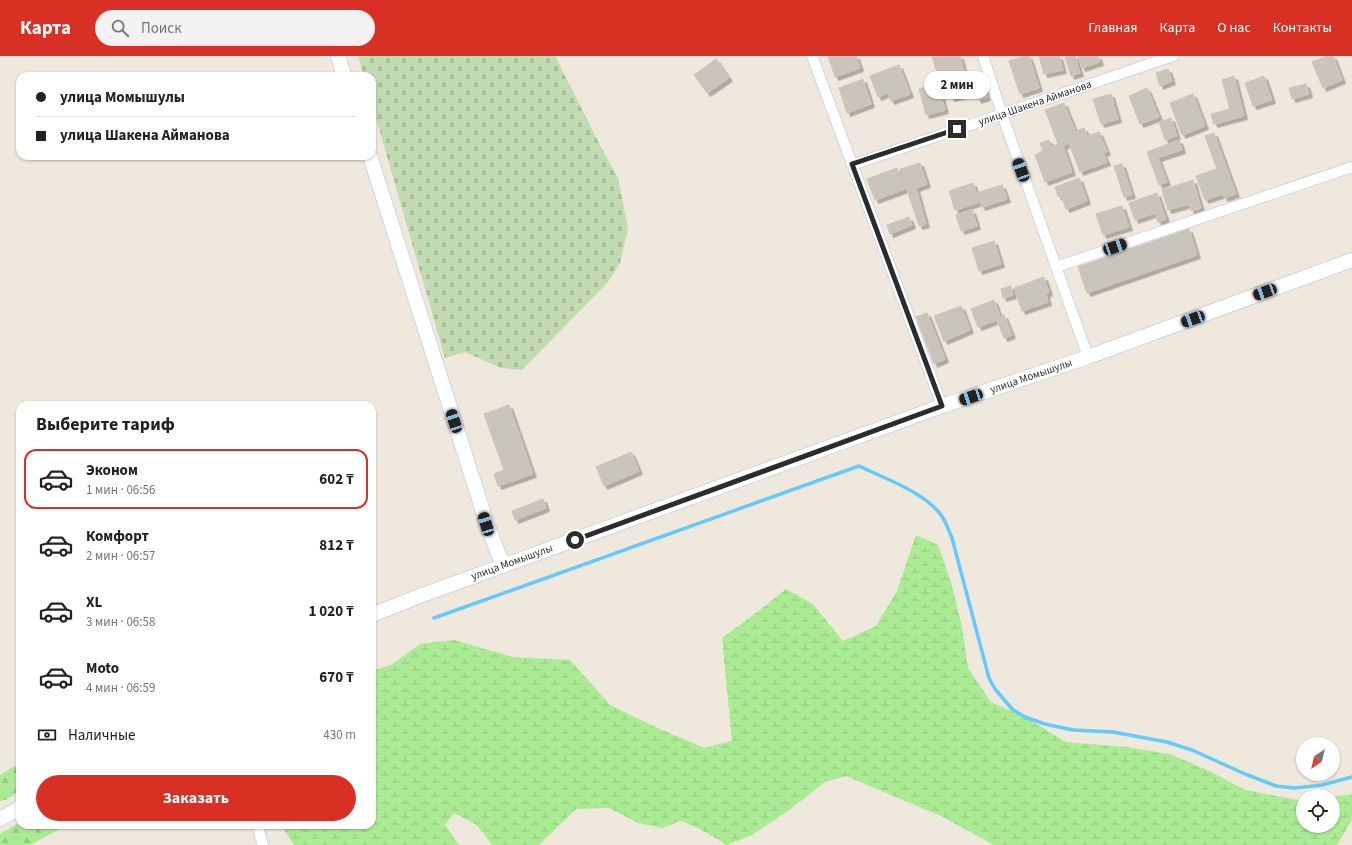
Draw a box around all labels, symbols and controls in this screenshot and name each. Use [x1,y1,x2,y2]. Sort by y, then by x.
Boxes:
search box [95,10,375,46]
text: Карта [20,15,71,42]
icon: search [109,17,131,39]
text: Поиск [141,18,182,39]
text: Главная [1088,18,1137,38]
text: Карта [1159,18,1195,38]
text: О нас [1217,18,1251,38]
text: Контакты [1273,18,1332,38]
callout: 2 мин [924,71,990,99]
text: 2 мин [940,76,974,94]
street label: улица Шакена Айманова [976,77,1094,129]
text: улица Момышулы [60,87,185,108]
route end [948,120,966,138]
text: улица Шакена Айманова [60,125,230,146]
car [1011,157,1031,183]
car [1102,237,1128,257]
car [1252,282,1278,302]
car [1180,309,1206,329]
street label: улица Момышулы [988,355,1074,397]
car [958,387,984,407]
car [445,408,463,434]
text: Выберите тариф [36,412,175,437]
text: Эконом [86,460,138,481]
icon: car [38,461,74,497]
text: 602 ₸ [319,469,354,490]
text: 1 мин · 06:56 [86,481,155,499]
car [477,511,495,537]
text: Комфорт [86,526,149,547]
icon: car [38,527,74,563]
route start [566,531,584,549]
text: 812 ₸ [319,535,354,556]
street label: улица Момышулы [469,540,555,584]
text: 2 мин · 06:57 [86,547,155,565]
text: XL [86,592,102,613]
icon: car [38,593,74,629]
text: 1 020 ₸ [308,601,354,622]
text: 3 мин · 06:58 [86,613,155,631]
text: Moto [86,658,119,679]
icon: car [38,659,74,695]
text: 670 ₸ [319,667,354,688]
text: 4 мин · 06:59 [86,679,155,697]
icon: cash [36,724,58,746]
text: Наличные [68,725,135,746]
text: 430 m [323,726,356,744]
north arrow [1296,737,1340,781]
map controls [1296,737,1340,833]
button: Заказать [36,775,356,821]
button: locate [1296,789,1340,833]

